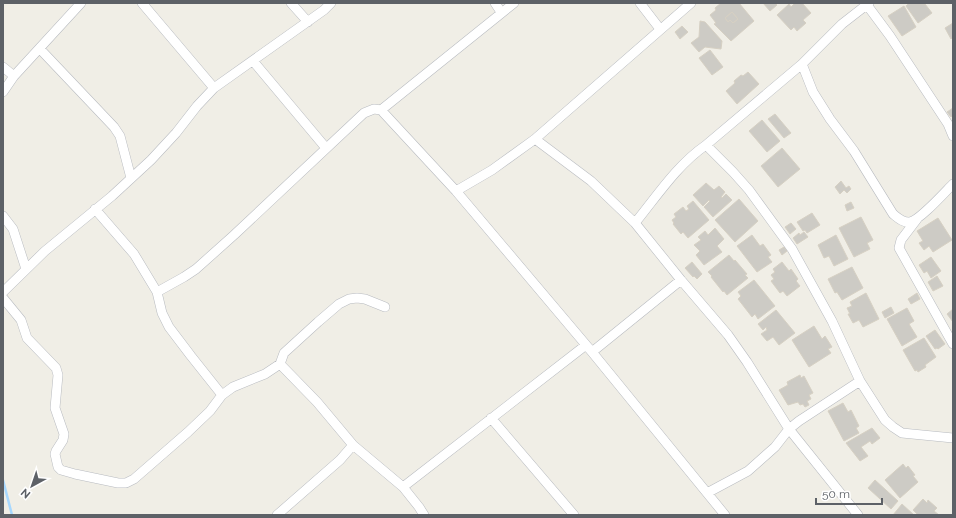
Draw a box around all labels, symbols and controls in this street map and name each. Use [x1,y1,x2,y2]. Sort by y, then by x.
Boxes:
north arrow [12,466,52,506]
scale bar [816,480,882,506]
text: N [18,486,33,501]
text: 50 m [822,487,850,501]

